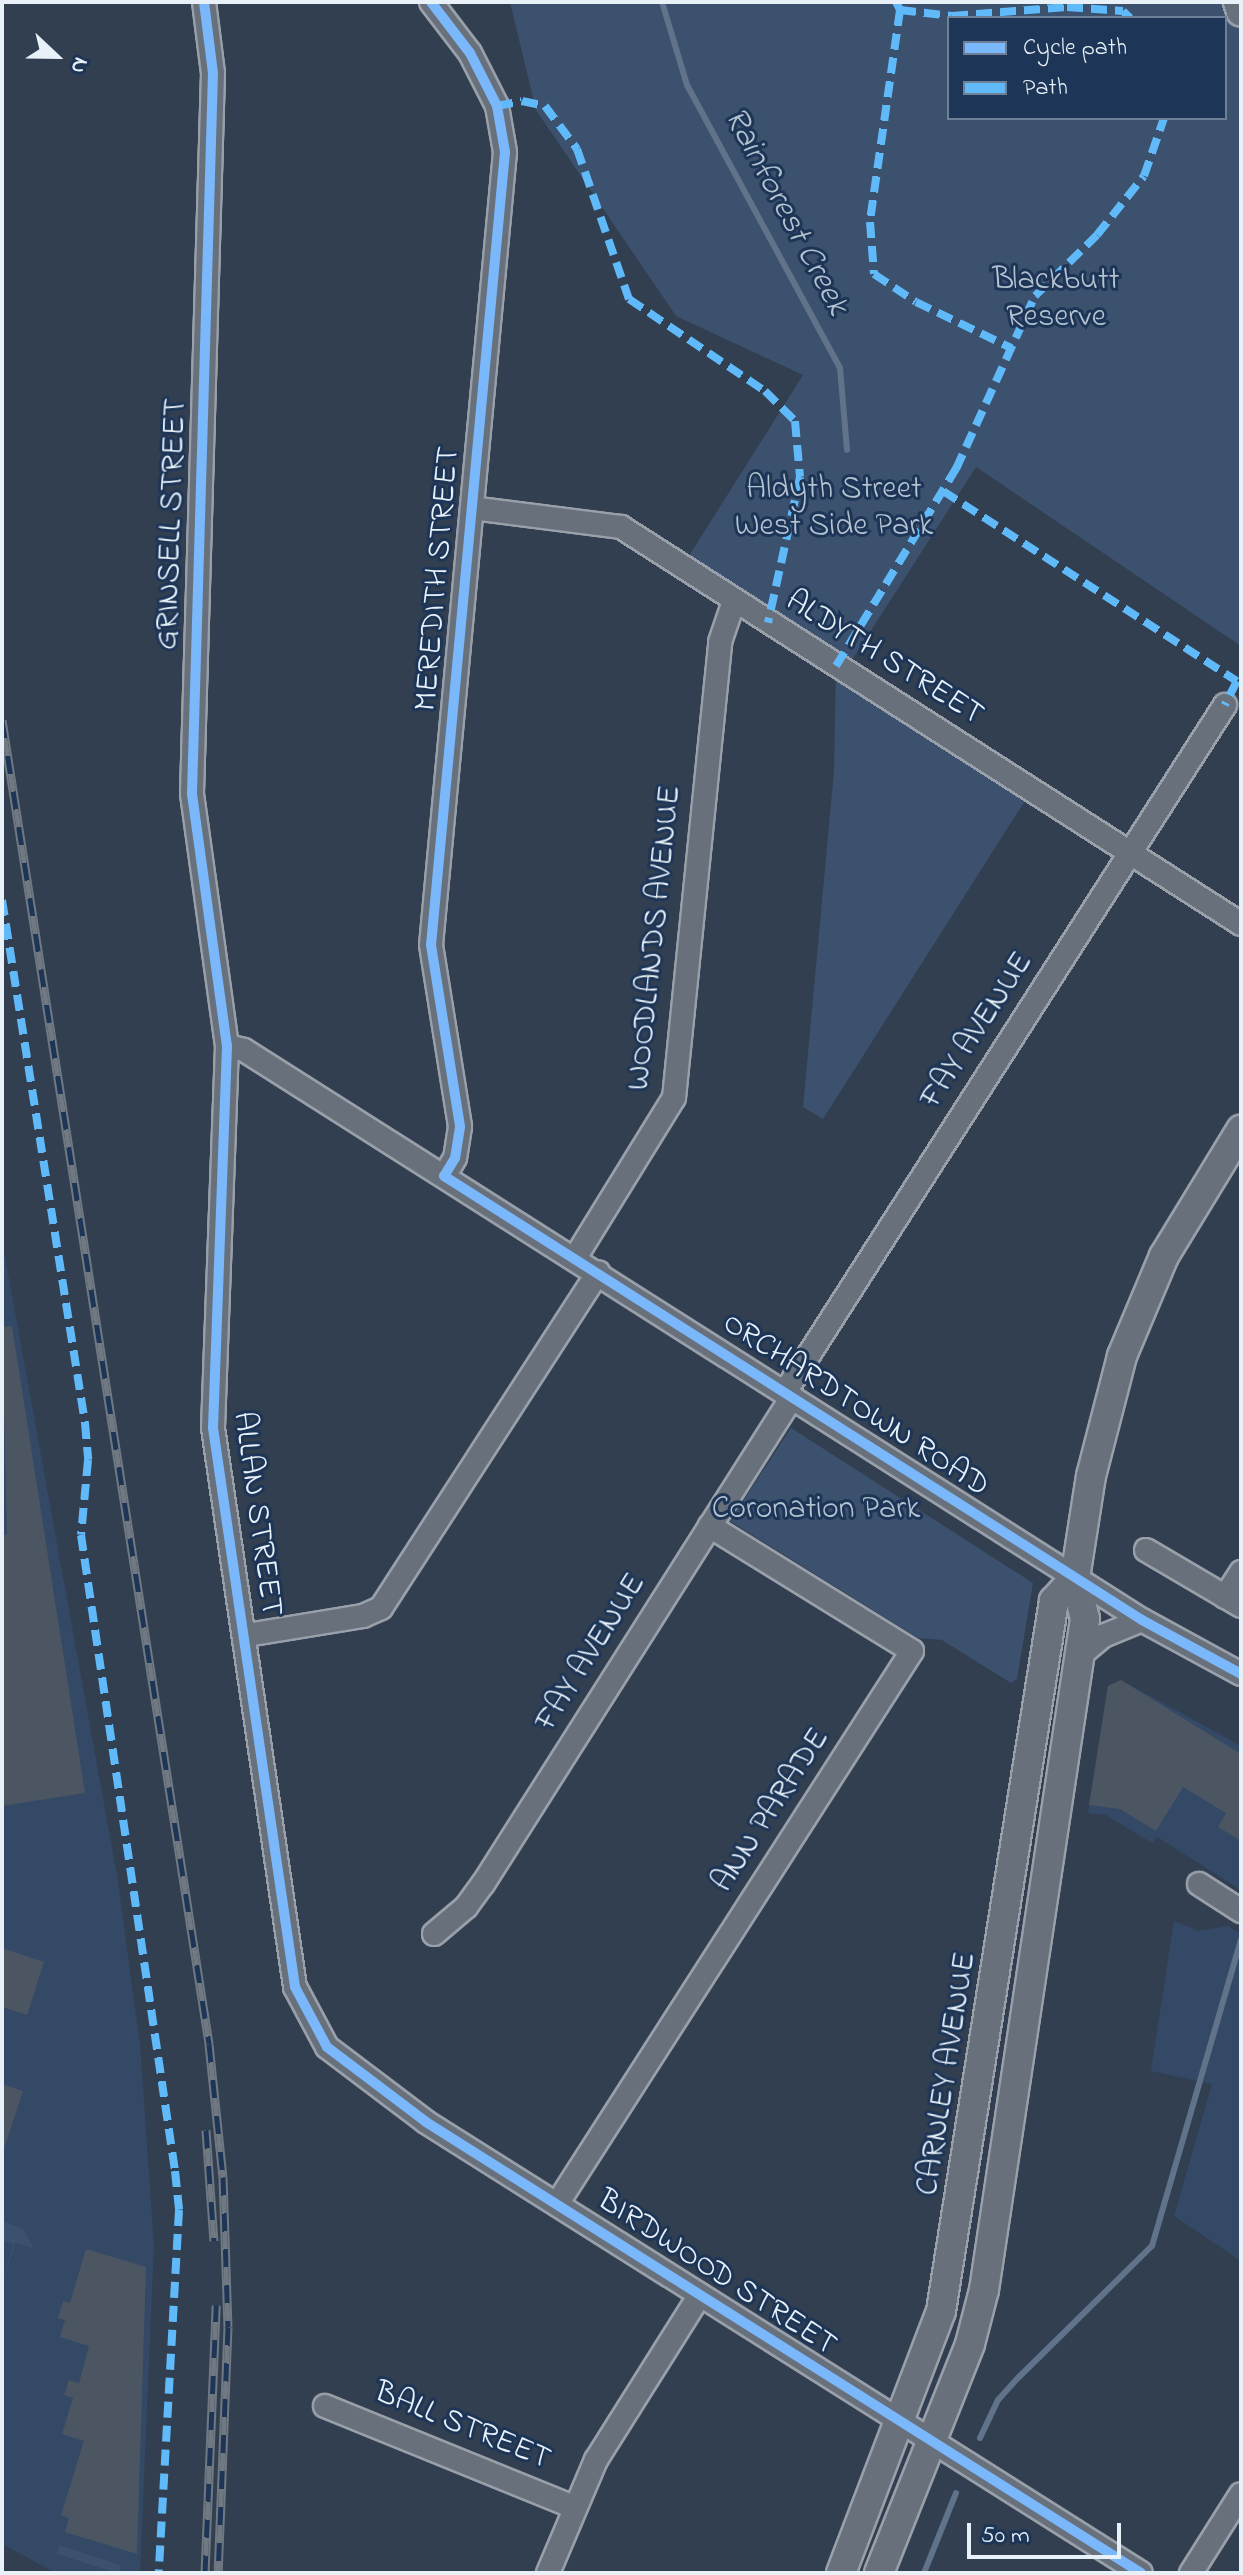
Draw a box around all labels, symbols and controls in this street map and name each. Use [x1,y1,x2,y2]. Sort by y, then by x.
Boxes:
north arrow [16,16,96,96]
legend [947,16,1227,120]
text: Cycle path [1023,31,1127,66]
text: N [61,52,96,78]
text: Path [1023,71,1068,106]
water label: Rainforest Creek [713,101,857,323]
park label: Blackbutt Reserve [992,263,1120,338]
street label: GRINSELL STREET [149,397,197,651]
street label: MEREDITH STREET [408,445,470,713]
park label: Aldyth Street West Side Park [735,472,933,547]
street label: ALDYTH STREET [778,583,990,735]
street label: WOODLANDS AVENUE [621,784,691,1092]
street label: FAY AVENUE [913,946,1043,1116]
street label: ORCHARDTOWN ROAD [714,1305,996,1507]
street label: ALLAN STREET [223,1409,289,1619]
park label: Coronation Park [712,1491,920,1529]
street label: FAY AVENUE [528,1567,656,1739]
street label: ANN PARADE [705,1722,839,1900]
street label: CARNLEY AVENUE [910,1950,986,2198]
street label: BIRDWOOD STREET [589,2182,843,2366]
street label: BALL STREET [368,2374,556,2480]
scale bar [971,2507,1125,2557]
text: 50 m [981,2519,1030,2554]

